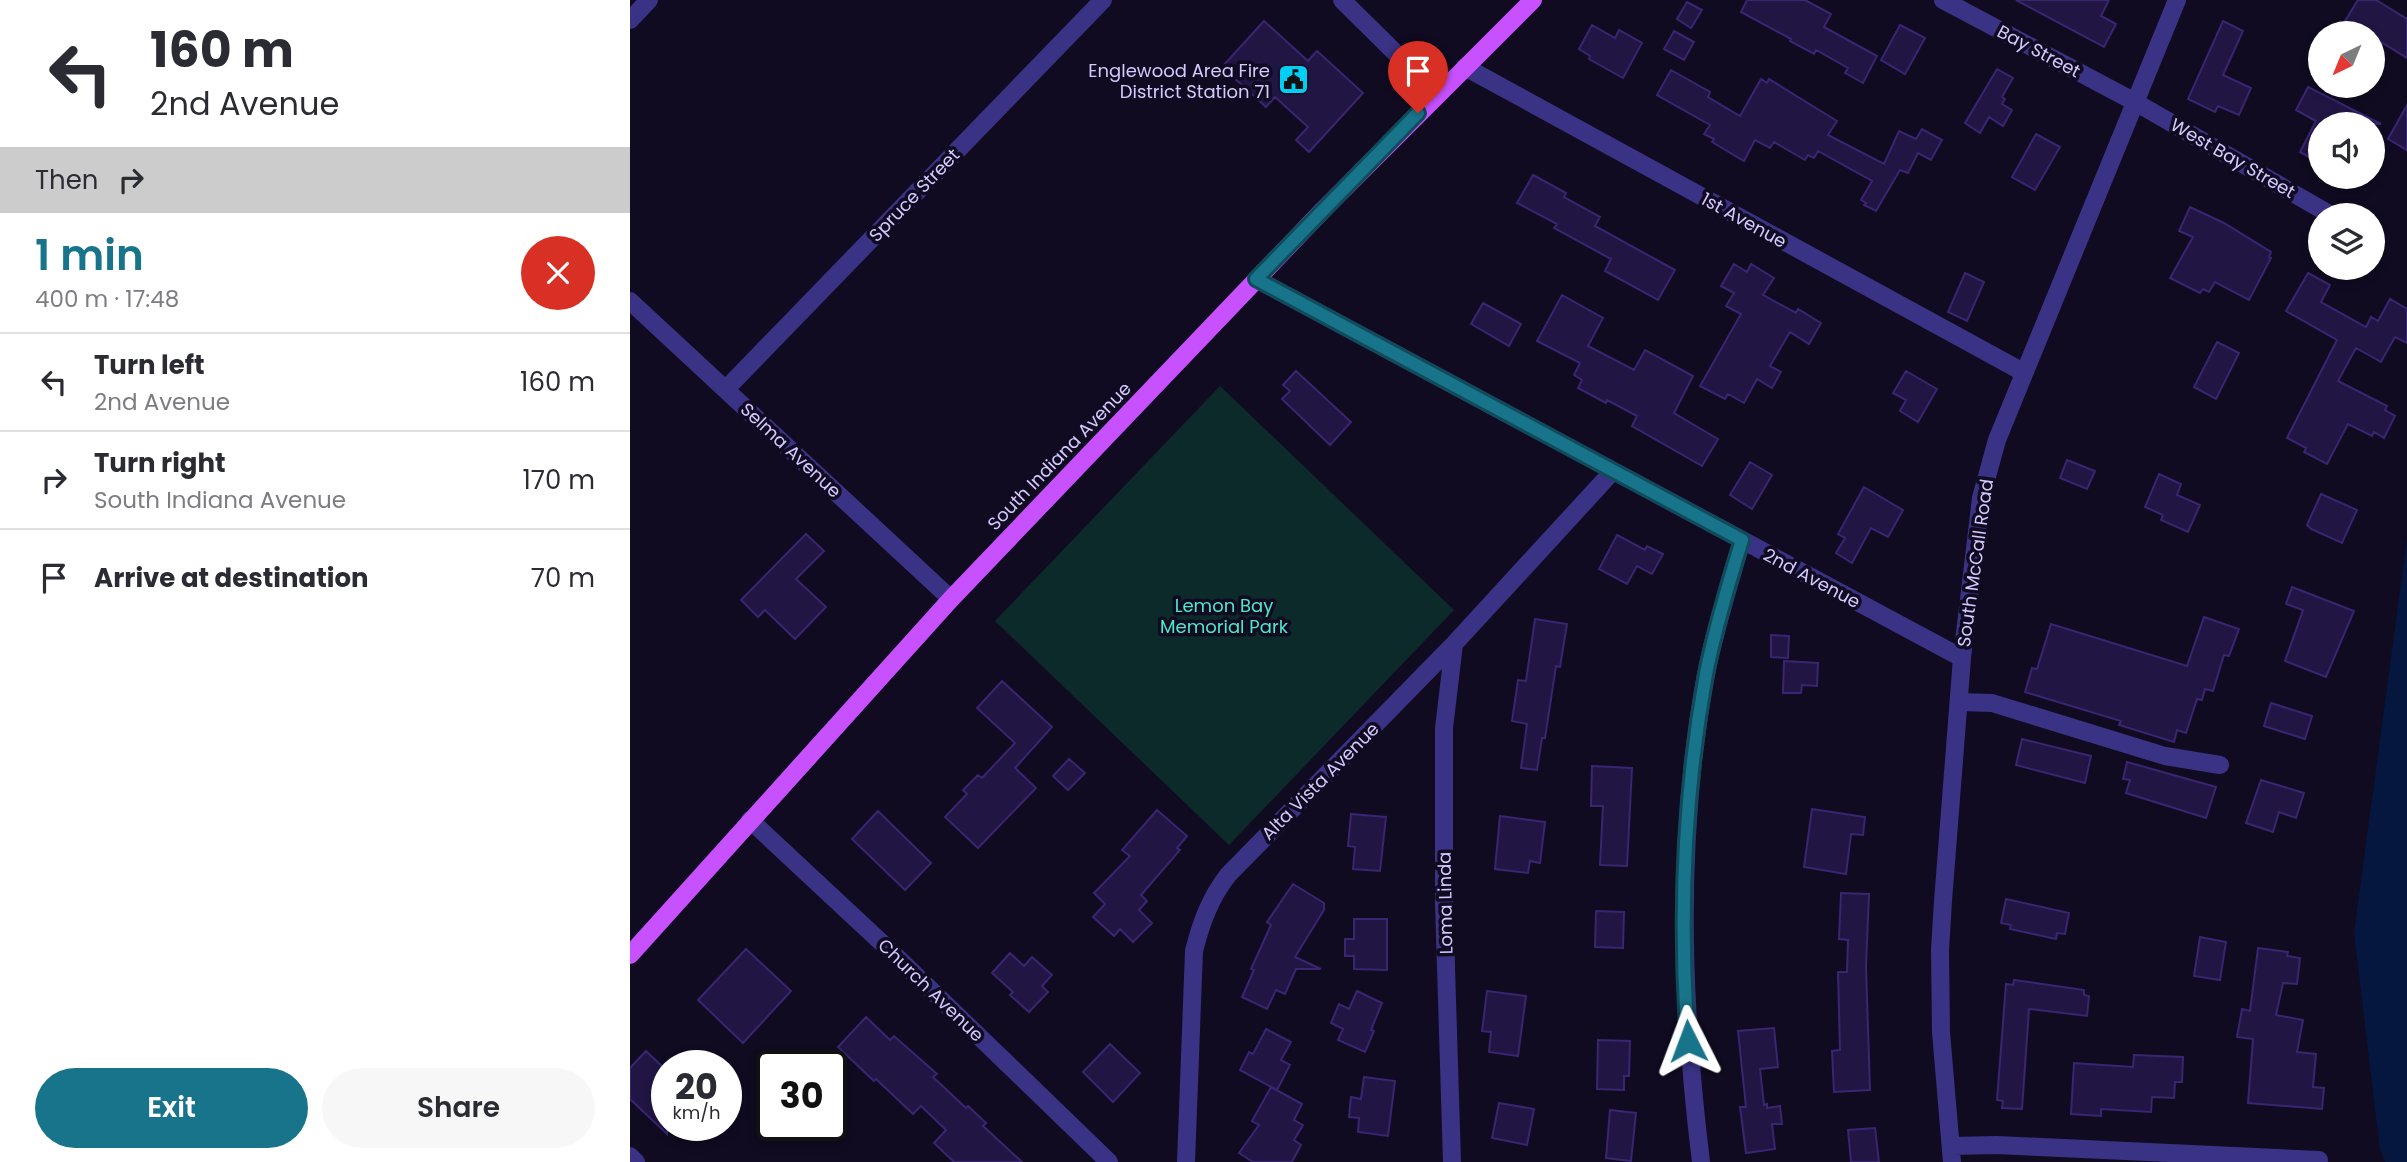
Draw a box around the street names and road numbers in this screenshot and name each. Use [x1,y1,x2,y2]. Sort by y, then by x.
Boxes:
street label: Bay Street [1993,19,2085,83]
street label: West Bay Street [2166,112,2300,204]
street label: Spruce Street [863,143,965,247]
street label: 1st Avenue [1697,186,1791,254]
street label: South Indiana Avenue [981,376,1137,536]
street label: Selma Avenue [735,397,847,503]
street label: South McCall Road [1951,477,1999,649]
street label: 2nd Avenue [1759,542,1865,614]
street label: Alta Vista Avenue [1256,717,1384,845]
street label: Loma Linda [1432,851,1458,955]
street label: Church Avenue [873,933,989,1047]

